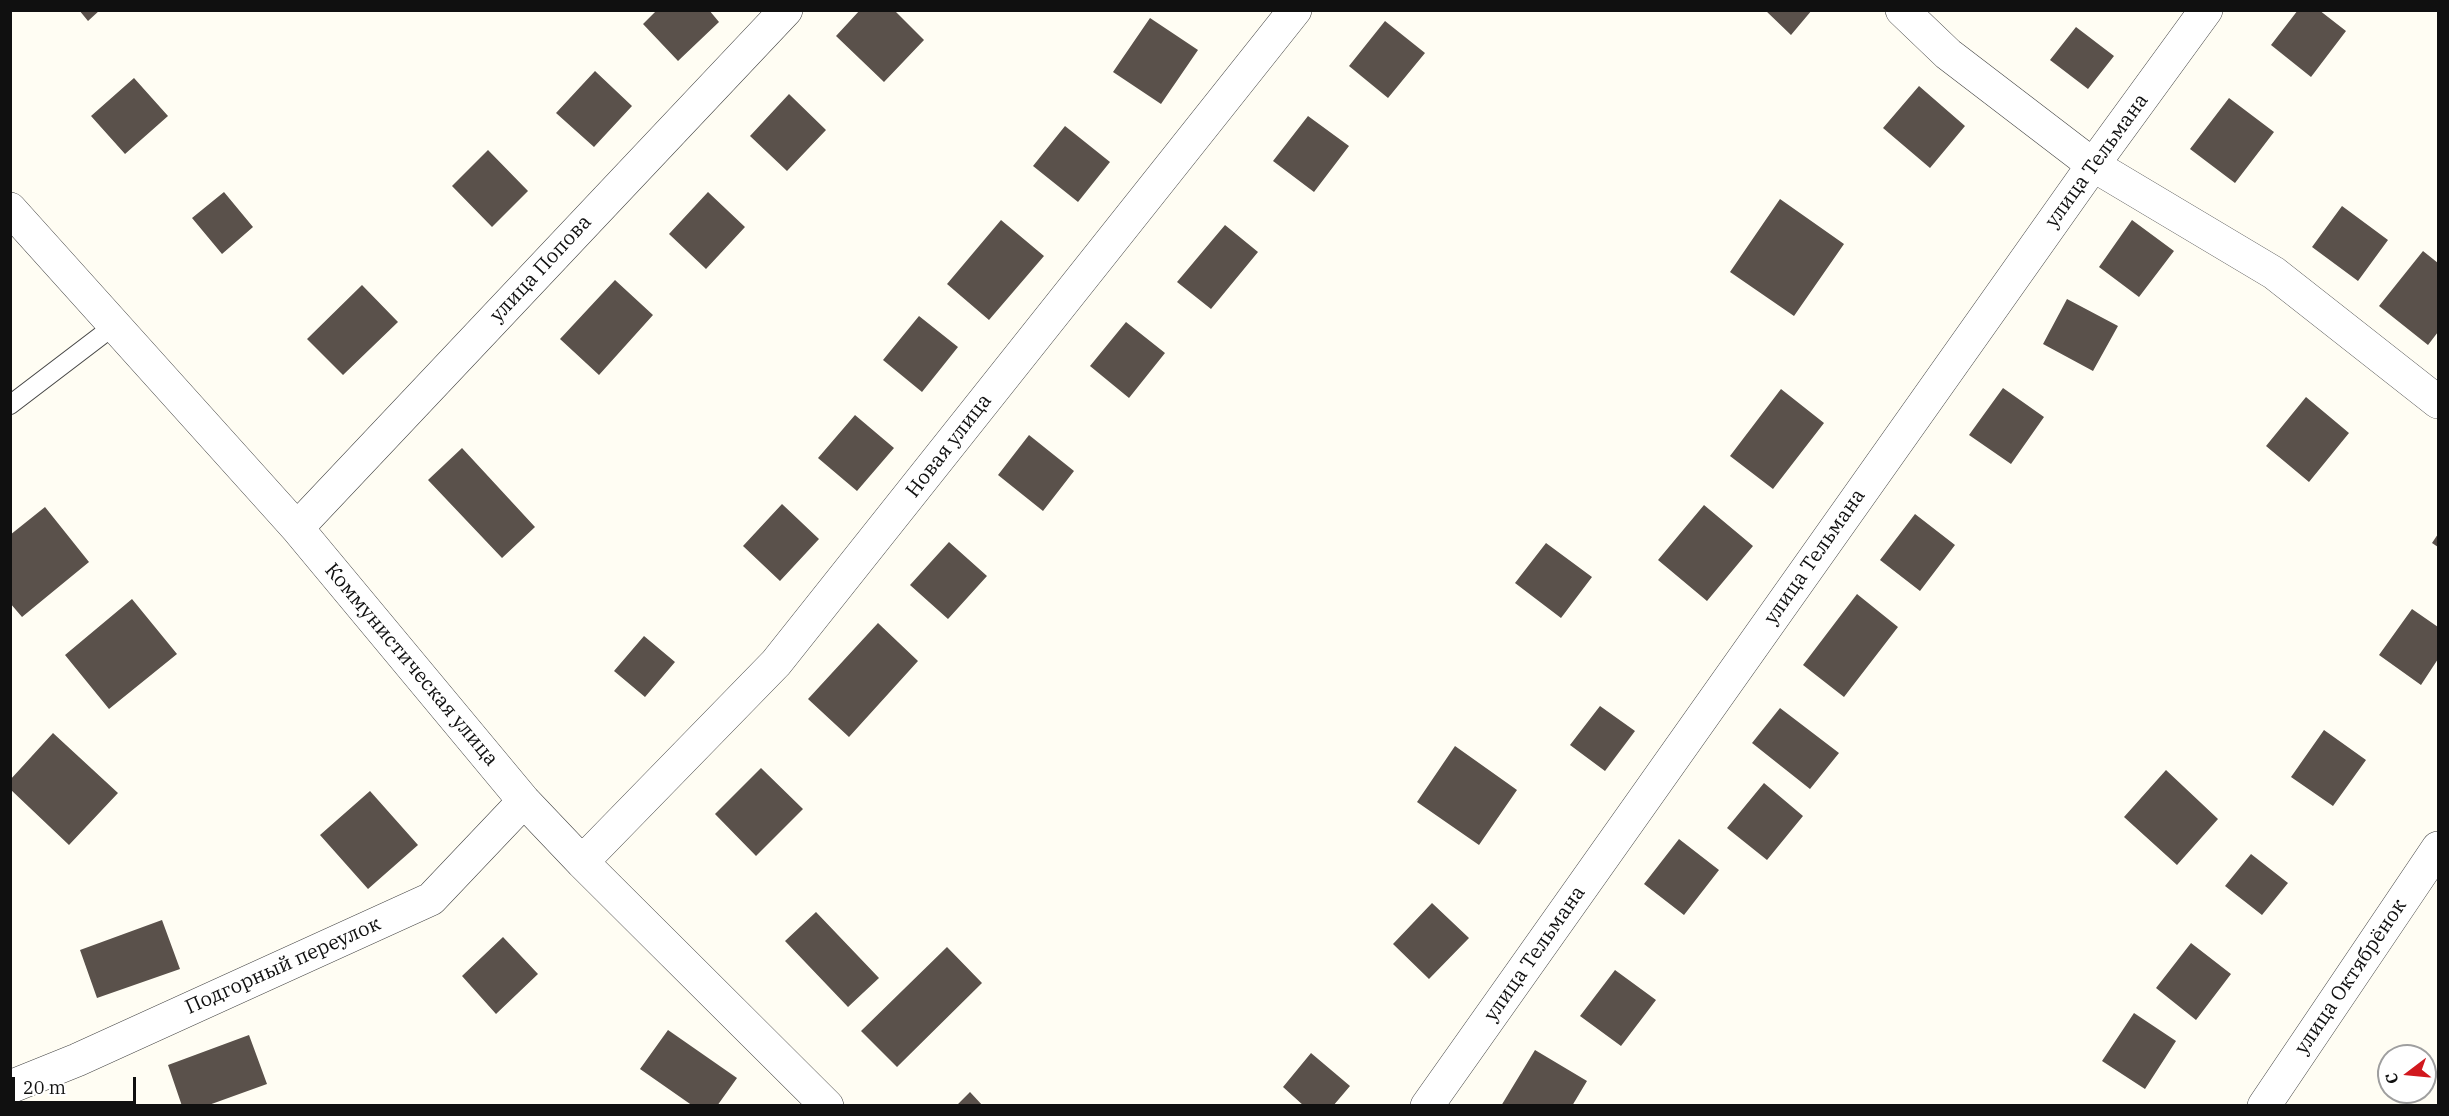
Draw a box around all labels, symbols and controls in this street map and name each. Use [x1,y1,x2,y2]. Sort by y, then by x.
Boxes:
street label: улица Тельмана [2040,89,2154,233]
street label: улица Попова [485,211,597,327]
street label: Новая улица [901,389,997,503]
street label: улица Тельмана [1759,485,1871,629]
street label: Коммунистическая улица [319,559,503,771]
street label: улица Тельмана [1479,882,1591,1026]
street label: улица Октябрёнок [2290,895,2412,1059]
street label: Подгорный переулок [182,912,384,1020]
north arrow [2377,1044,2437,1104]
scale bar [15,1065,140,1103]
text: С [2381,1071,2403,1086]
text: 20 m [23,1076,66,1099]

